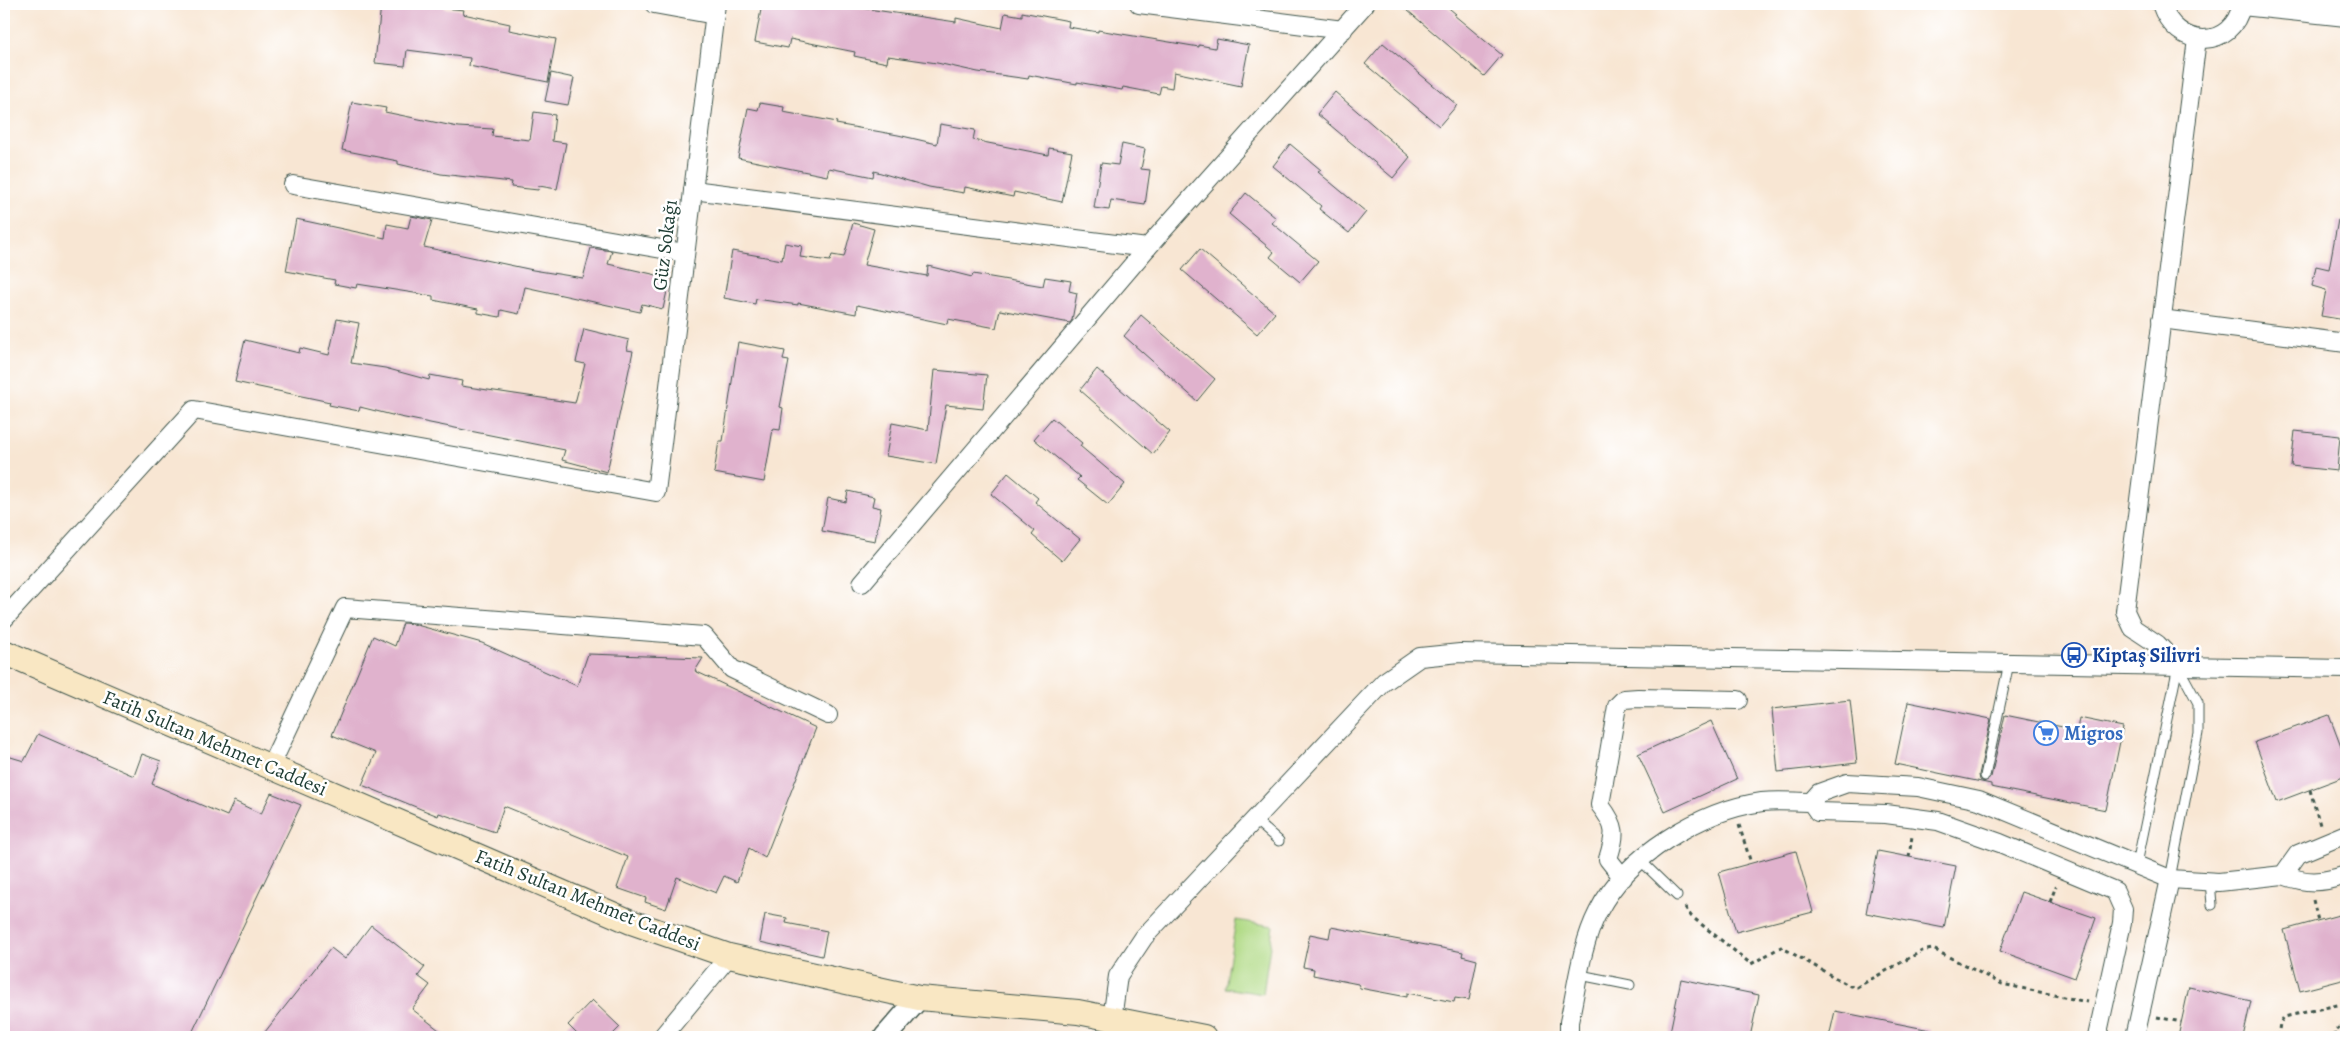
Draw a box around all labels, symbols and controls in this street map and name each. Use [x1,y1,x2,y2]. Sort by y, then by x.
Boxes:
street label: Güz Sokağı [646,198,684,292]
bus stop icon: Kiptaş Silivri [2061,642,2087,668]
place label: Kiptaş Silivri [2092,642,2201,669]
street label: Fatih Sultan Mehmet Caddesi [99,683,331,803]
supermarket icon: Migros [2033,720,2059,746]
place label: Migros [2064,720,2123,747]
street label: Fatih Sultan Mehmet Caddesi [471,842,705,958]

